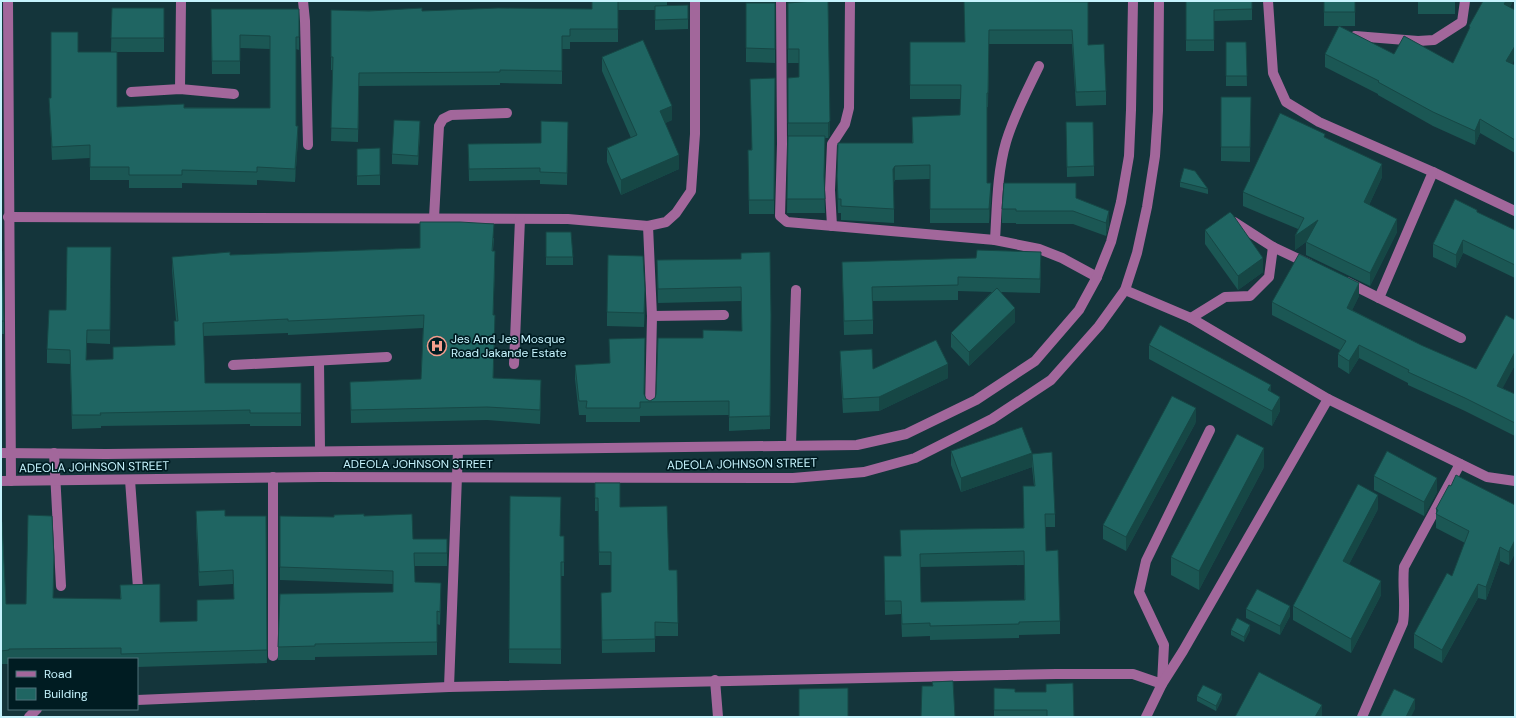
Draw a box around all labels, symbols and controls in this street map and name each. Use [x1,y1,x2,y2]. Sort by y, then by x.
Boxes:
place label: Jes And Jes Mosque Road Jakande Estate [451,331,567,361]
hospital icon: Jes And Jes Mosque Road Jakande Estate [426,335,448,357]
street label: ADEOLA JOHNSON STREET [667,455,817,473]
street label: ADEOLA JOHNSON STREET [343,456,493,472]
street label: ADEOLA JOHNSON STREET [19,458,169,476]
legend [8,658,138,710]
text: Road [44,666,72,682]
text: Building [44,686,88,702]

